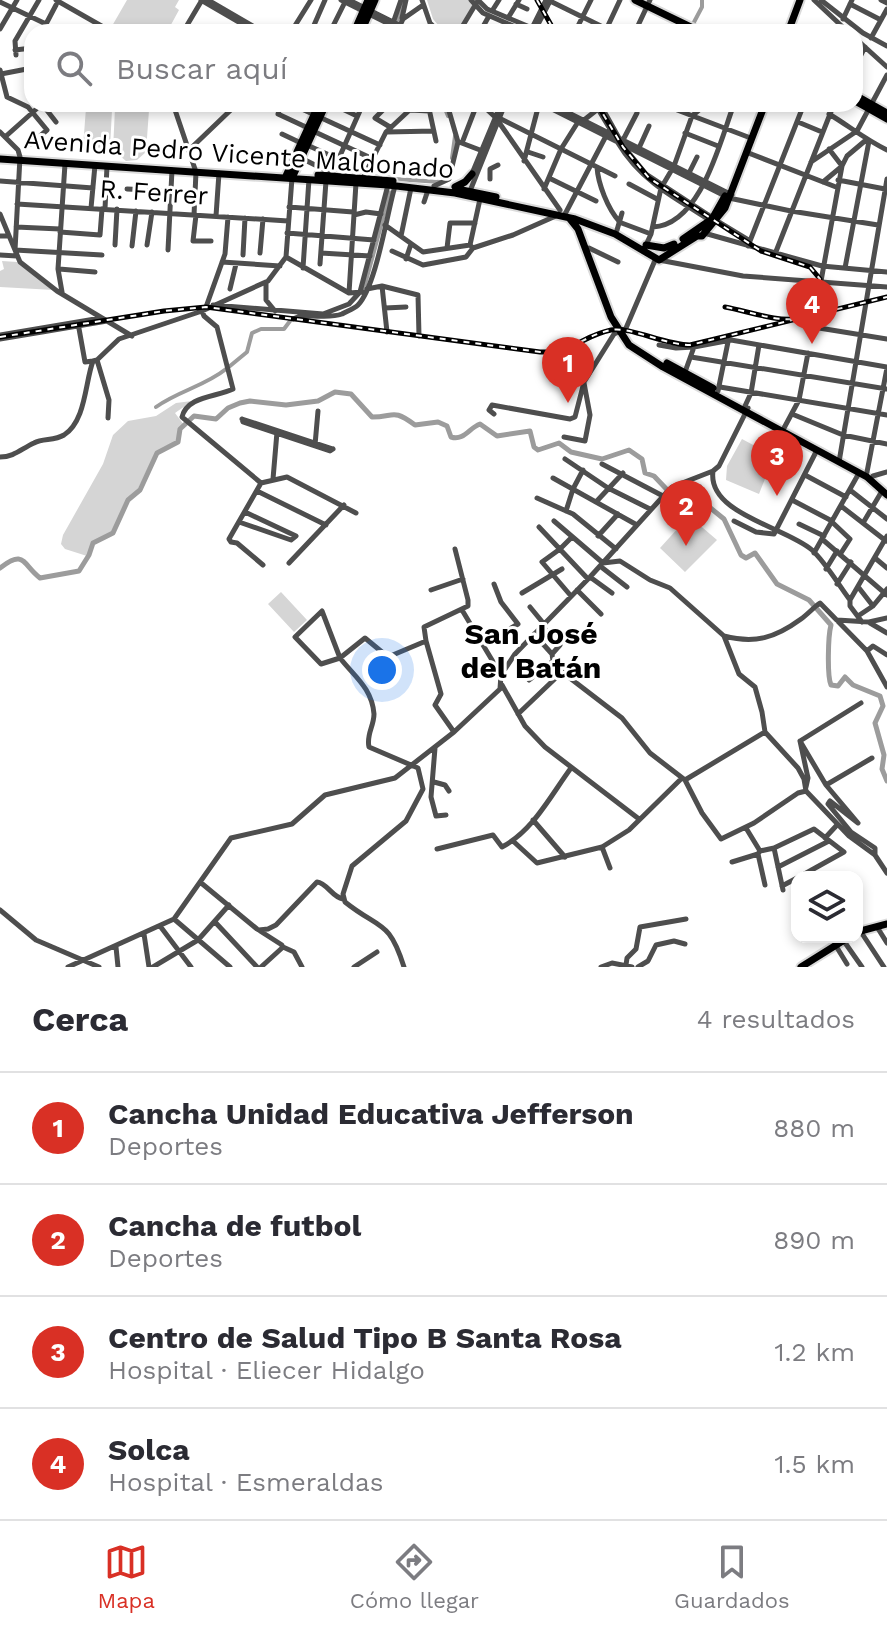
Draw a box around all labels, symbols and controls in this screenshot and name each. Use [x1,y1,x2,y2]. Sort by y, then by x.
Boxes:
search box [24,24,863,112]
icon: search [52,46,96,90]
text: Buscar aquí [116,51,288,86]
street label: Avenida Pedro Vicente Maldonado [23,124,455,184]
street label: R. Ferrer [99,173,209,211]
pin: 4 [786,278,838,344]
pin: 1 [542,337,594,403]
pin: 3 [751,430,803,496]
pin: 2 [660,480,712,546]
district label: San José del Batán [461,616,601,685]
your location [362,650,402,690]
map controls [791,871,863,943]
button: layers [791,871,863,943]
text: Cerca [32,999,128,1039]
text: 4 resultados [697,1004,855,1034]
text: Cancha Unidad Educativa Jefferson [108,1096,634,1131]
text: 1 [52,1113,64,1143]
text: 880 m [773,1113,855,1143]
text: Deportes [108,1131,223,1161]
text: Cancha de futbol [108,1208,361,1243]
text: 2 [50,1225,66,1255]
text: 890 m [773,1225,855,1255]
text: Deportes [108,1243,223,1273]
text: Centro de Salud Tipo B Santa Rosa [108,1320,622,1355]
text: 3 [50,1337,66,1367]
text: 1.2 km [774,1337,855,1367]
text: Hospital · Eliecer Hidalgo [108,1355,425,1385]
text: Solca [108,1432,190,1467]
text: 4 [50,1449,66,1479]
text: 1.5 km [774,1449,855,1479]
text: Hospital · Esmeraldas [108,1467,383,1497]
tab: Mapa [97,1540,155,1613]
tab: Cómo llegar [350,1540,479,1613]
tab: Guardados [674,1540,790,1613]

